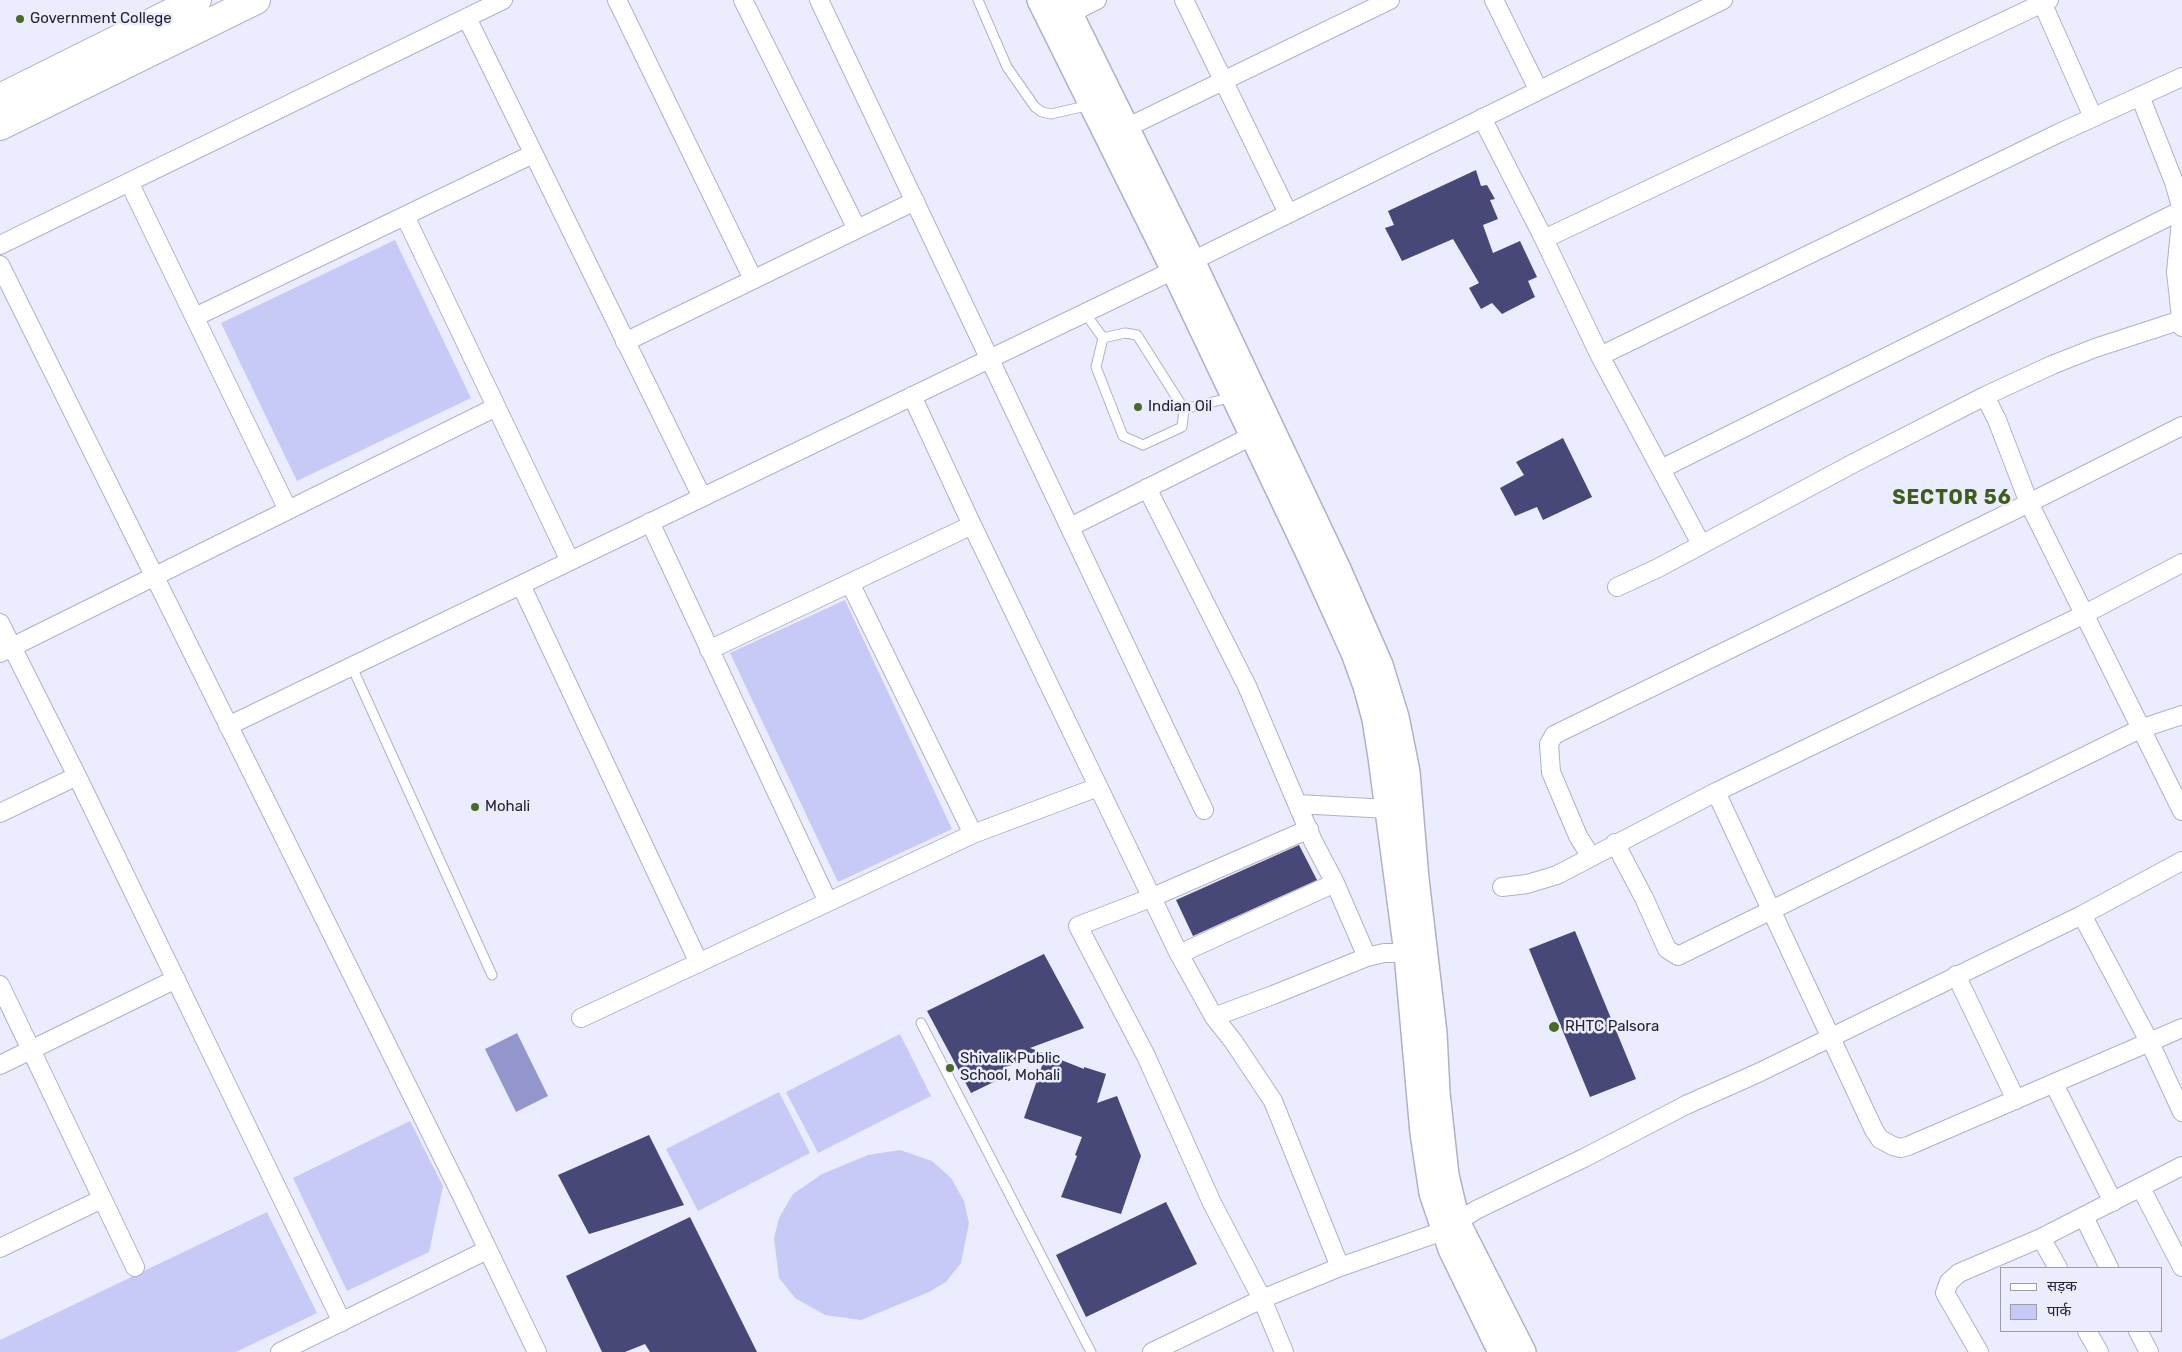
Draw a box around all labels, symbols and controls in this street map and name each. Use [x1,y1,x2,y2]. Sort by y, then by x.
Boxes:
place label: Government College [30,10,172,28]
marker: Government College [14,13,26,25]
place label: Indian Oil [1148,398,1212,416]
marker: Indian Oil [1132,401,1144,413]
district label: SECTOR 56 [1891,486,2013,510]
place label: Mohali [485,798,530,816]
marker: Mohali [469,801,481,813]
place label: RHTC Palsora [1565,1018,1659,1036]
marker: RHTC Palsora [1547,1020,1561,1034]
place label: Shivalik Public School, Mohali [960,1050,1060,1085]
marker: Shivalik Public School, Mohali [944,1062,956,1074]
legend [2000,1267,2162,1332]
text: सड़क [2047,1277,2077,1295]
text: पार्क [2047,1302,2071,1320]

